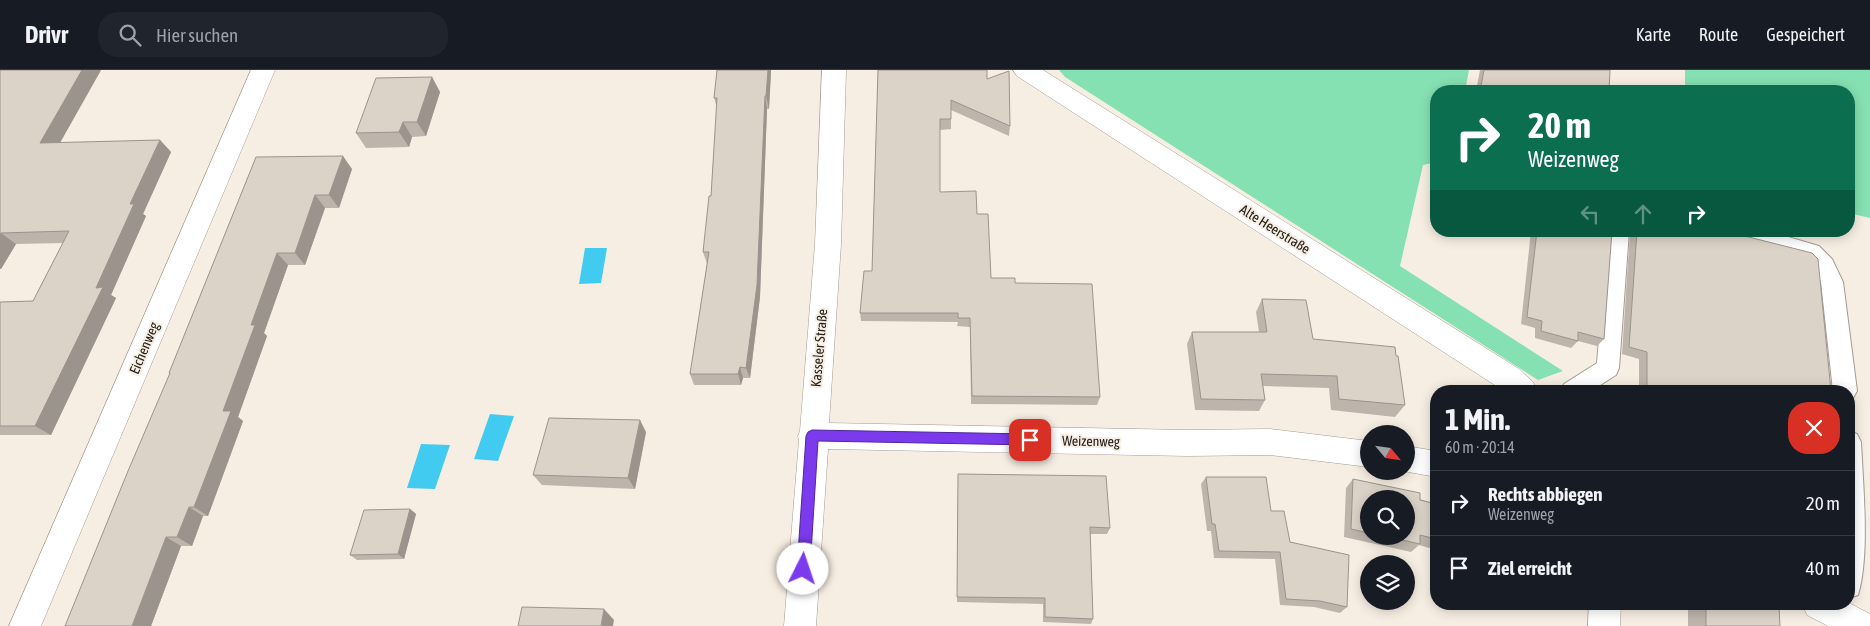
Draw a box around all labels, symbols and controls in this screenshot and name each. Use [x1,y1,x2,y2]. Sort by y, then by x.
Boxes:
search box [98,12,448,57]
text: Drivr [25,21,68,48]
icon: search [116,21,144,49]
text: Hier suchen [156,24,238,46]
text: Karte [1636,24,1671,45]
text: Route [1699,24,1738,45]
text: Gespeichert [1766,24,1845,45]
icon: right [1445,105,1510,170]
text: 20 m [1528,105,1591,145]
text: Weizenweg [1528,146,1619,172]
icon: left [1576,200,1604,228]
icon: ahead [1629,200,1657,228]
icon: right [1682,200,1710,228]
street label: Alte Heerstraße [1237,201,1313,257]
street label: Kasseler Straße [808,308,830,388]
street label: Eichenweg [126,320,162,376]
text: 1 Min. [1445,402,1510,436]
button: close [1788,402,1840,454]
pin [1009,419,1051,461]
north arrow [1360,425,1415,480]
map controls [1360,425,1415,610]
icon: arrive [1016,426,1044,454]
street label: Weizenweg [1062,432,1120,450]
text: 60 m · 20:14 [1445,438,1515,456]
text: Rechts abbiegen [1488,483,1603,505]
icon: right [1445,489,1473,517]
button: search [1360,490,1415,545]
text: 20 m [1806,492,1840,514]
text: Weizenweg [1488,505,1554,523]
position arrow [776,542,828,594]
icon: arrive [1445,554,1473,582]
button: layers [1360,555,1415,610]
text: Ziel erreicht [1488,557,1572,579]
text: 40 m [1806,557,1840,579]

